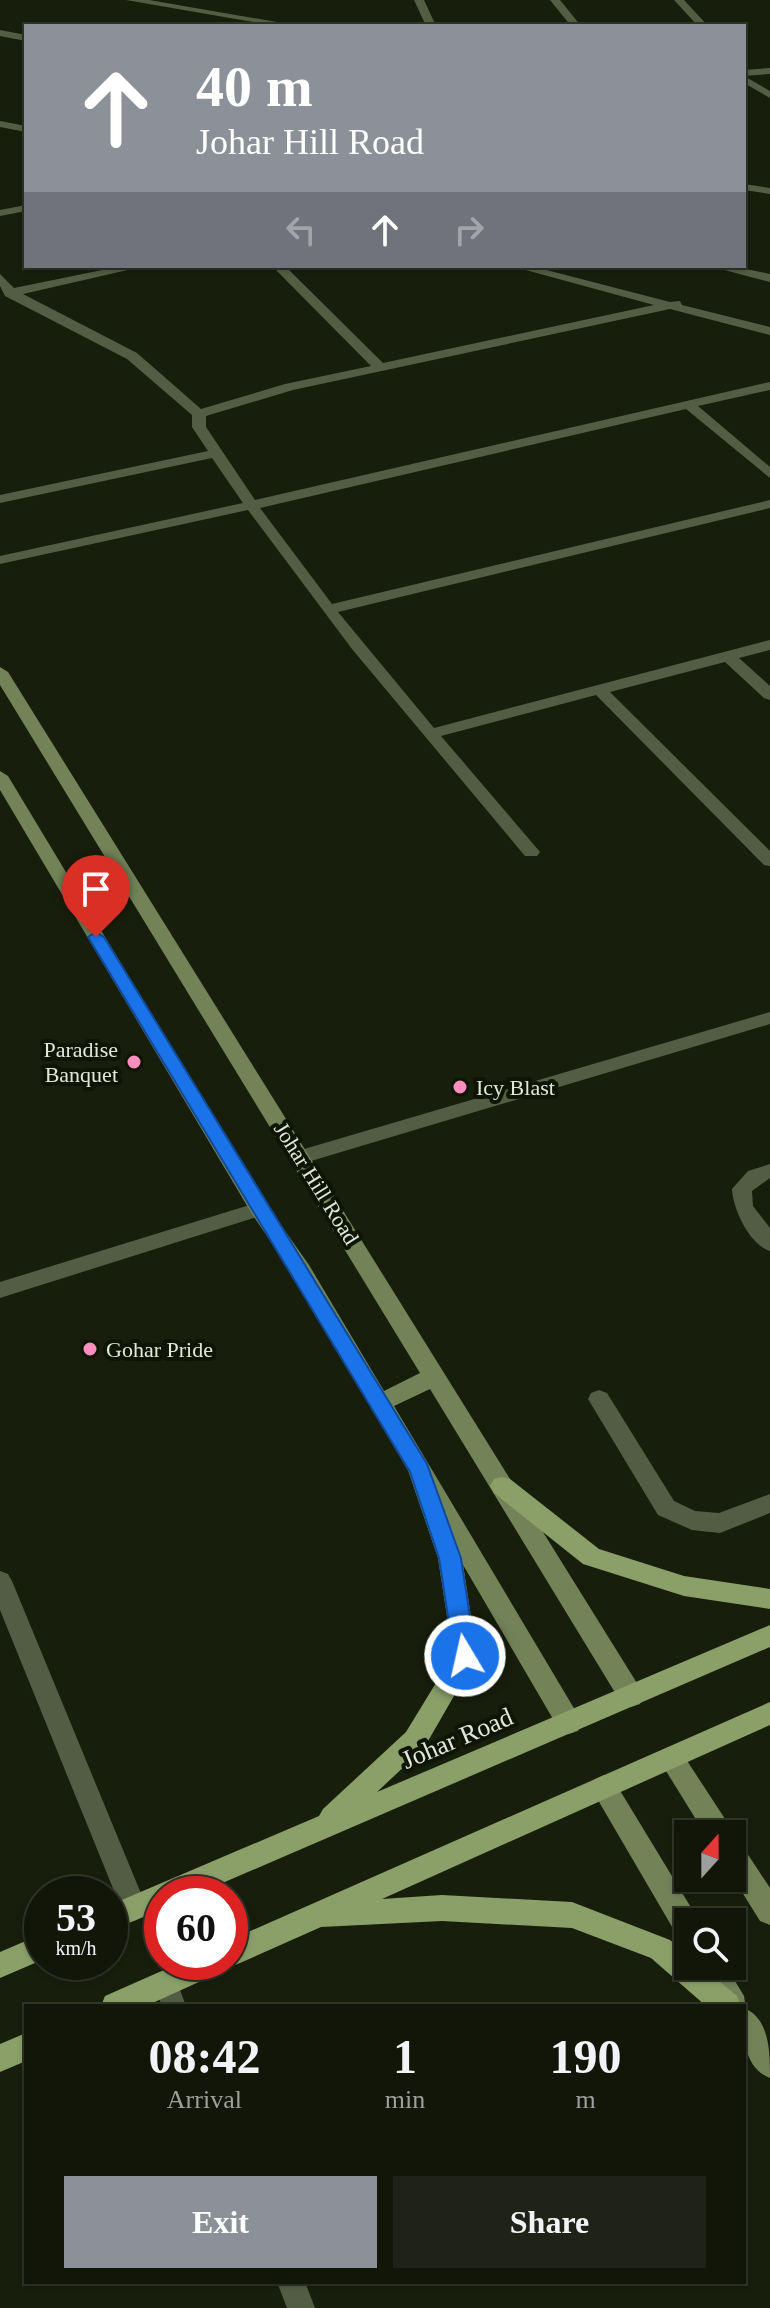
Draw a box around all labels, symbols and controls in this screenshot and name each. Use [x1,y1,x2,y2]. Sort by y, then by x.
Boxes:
icon: ahead [64,56,168,160]
text: 40 m [196,56,313,118]
text: Johar Hill Road [196,122,424,162]
icon: left [279,208,323,252]
icon: ahead [363,208,407,252]
icon: right [447,208,491,252]
pin [62,855,130,937]
icon: arrive [74,867,118,911]
place label: Paradise Banquet [43,1037,118,1087]
marker: Paradise Banquet [125,1053,143,1071]
place label: Icy Blast [476,1075,555,1100]
marker: Icy Blast [451,1078,469,1096]
street label: Johar Hill Road [269,1118,364,1249]
place label: Gohar Pride [106,1337,213,1362]
marker: Gohar Pride [81,1340,99,1358]
position arrow [423,1614,507,1698]
street label: Johar Road [397,1702,517,1775]
north arrow [674,1820,746,1892]
map controls [674,1820,746,1980]
speed limit sign: 60 [144,1876,248,1980]
text: 53 [56,1895,96,1940]
button: search [674,1908,746,1980]
text: km/h [55,1937,97,1959]
text: 08:42 [148,2030,260,2083]
text: 1 [393,2030,417,2083]
text: 190 [550,2030,622,2083]
text: Arrival [167,2085,242,2114]
text: min [385,2085,425,2114]
text: m [575,2085,596,2114]
button: Exit [64,2176,377,2268]
button: Share [393,2176,706,2268]

